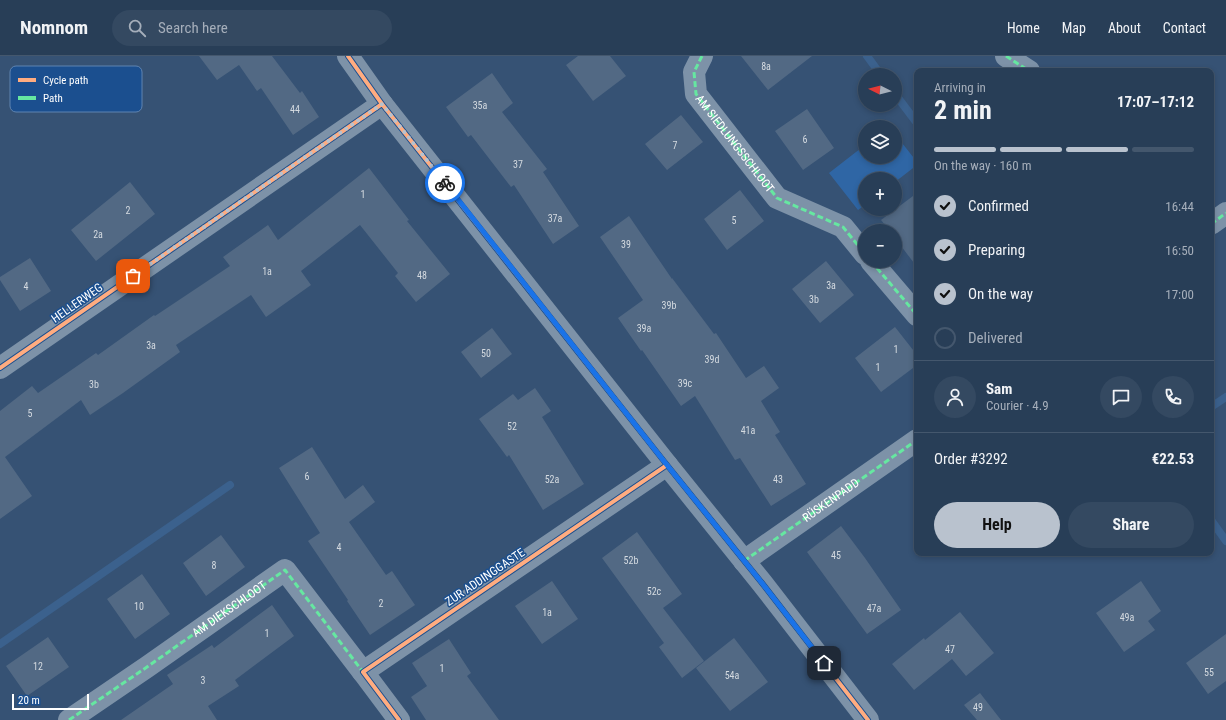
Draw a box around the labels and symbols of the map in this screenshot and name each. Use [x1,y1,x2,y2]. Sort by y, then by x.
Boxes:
house number: 8a [761,61,771,72]
legend [10,66,142,112]
north arrow [858,68,902,112]
text: Cycle path [43,74,88,87]
text: Path [43,92,63,105]
street label: AM SIEDLUNGSSCHLOOT [692,92,777,195]
house number: 35a [473,100,488,111]
house number: 44 [290,104,300,115]
house number: 6 [803,134,808,145]
house number: 7 [673,140,678,151]
house number: 37 [513,159,523,170]
courier [425,163,465,203]
house number: 1 [361,189,365,200]
house number: 2 [126,205,131,216]
house number: 37a [548,213,563,224]
house number: 5 [732,215,737,226]
house number: 2a [93,229,103,240]
house number: 39 [621,239,631,250]
pin [116,259,150,293]
house number: 1a [262,266,272,277]
house number: 48 [417,270,427,281]
street label: HELLERWEG [49,280,105,326]
house number: 3a [826,280,836,291]
house number: 4 [24,281,29,292]
house number: 3b [809,294,819,305]
house number: 39b [662,300,676,311]
house number: 39a [637,323,652,334]
house number: 3a [146,340,156,351]
house number: 1 [894,344,898,355]
house number: 50 [481,348,491,359]
house number: 39d [705,354,719,365]
house number: 1 [876,362,880,373]
house number: 39c [678,378,693,389]
house number: 3b [89,379,99,390]
house number: 5 [28,408,33,419]
house number: 52 [507,421,517,432]
house number: 41a [741,425,756,436]
house number: 6 [305,471,310,482]
house number: 52a [545,474,560,485]
house number: 43 [773,474,783,485]
street label: RÜSKENPADD [800,476,862,525]
house number: 4 [337,542,342,553]
street label: ZUR ADDINGGASTE [443,545,527,609]
house number: 45 [831,550,841,561]
house number: 52b [624,555,638,566]
house number: 8 [212,560,217,571]
street label: AM DIEKSCHLOOT [190,578,269,640]
house number: 52c [647,586,662,597]
house number: 2 [379,598,384,609]
house number: 10 [134,601,144,612]
house number: 47a [867,603,882,614]
house number: 1a [542,607,552,618]
house number: 49a [1120,612,1135,623]
house number: 1 [265,628,269,639]
house number: 47 [945,644,955,655]
pin [807,646,841,680]
house number: 12 [33,661,43,672]
house number: 1 [440,663,444,674]
house number: 55 [1204,667,1214,678]
house number: 54a [725,670,740,681]
house number: 3 [201,675,206,686]
scale bar [12,692,89,711]
house number: 49 [973,702,983,713]

